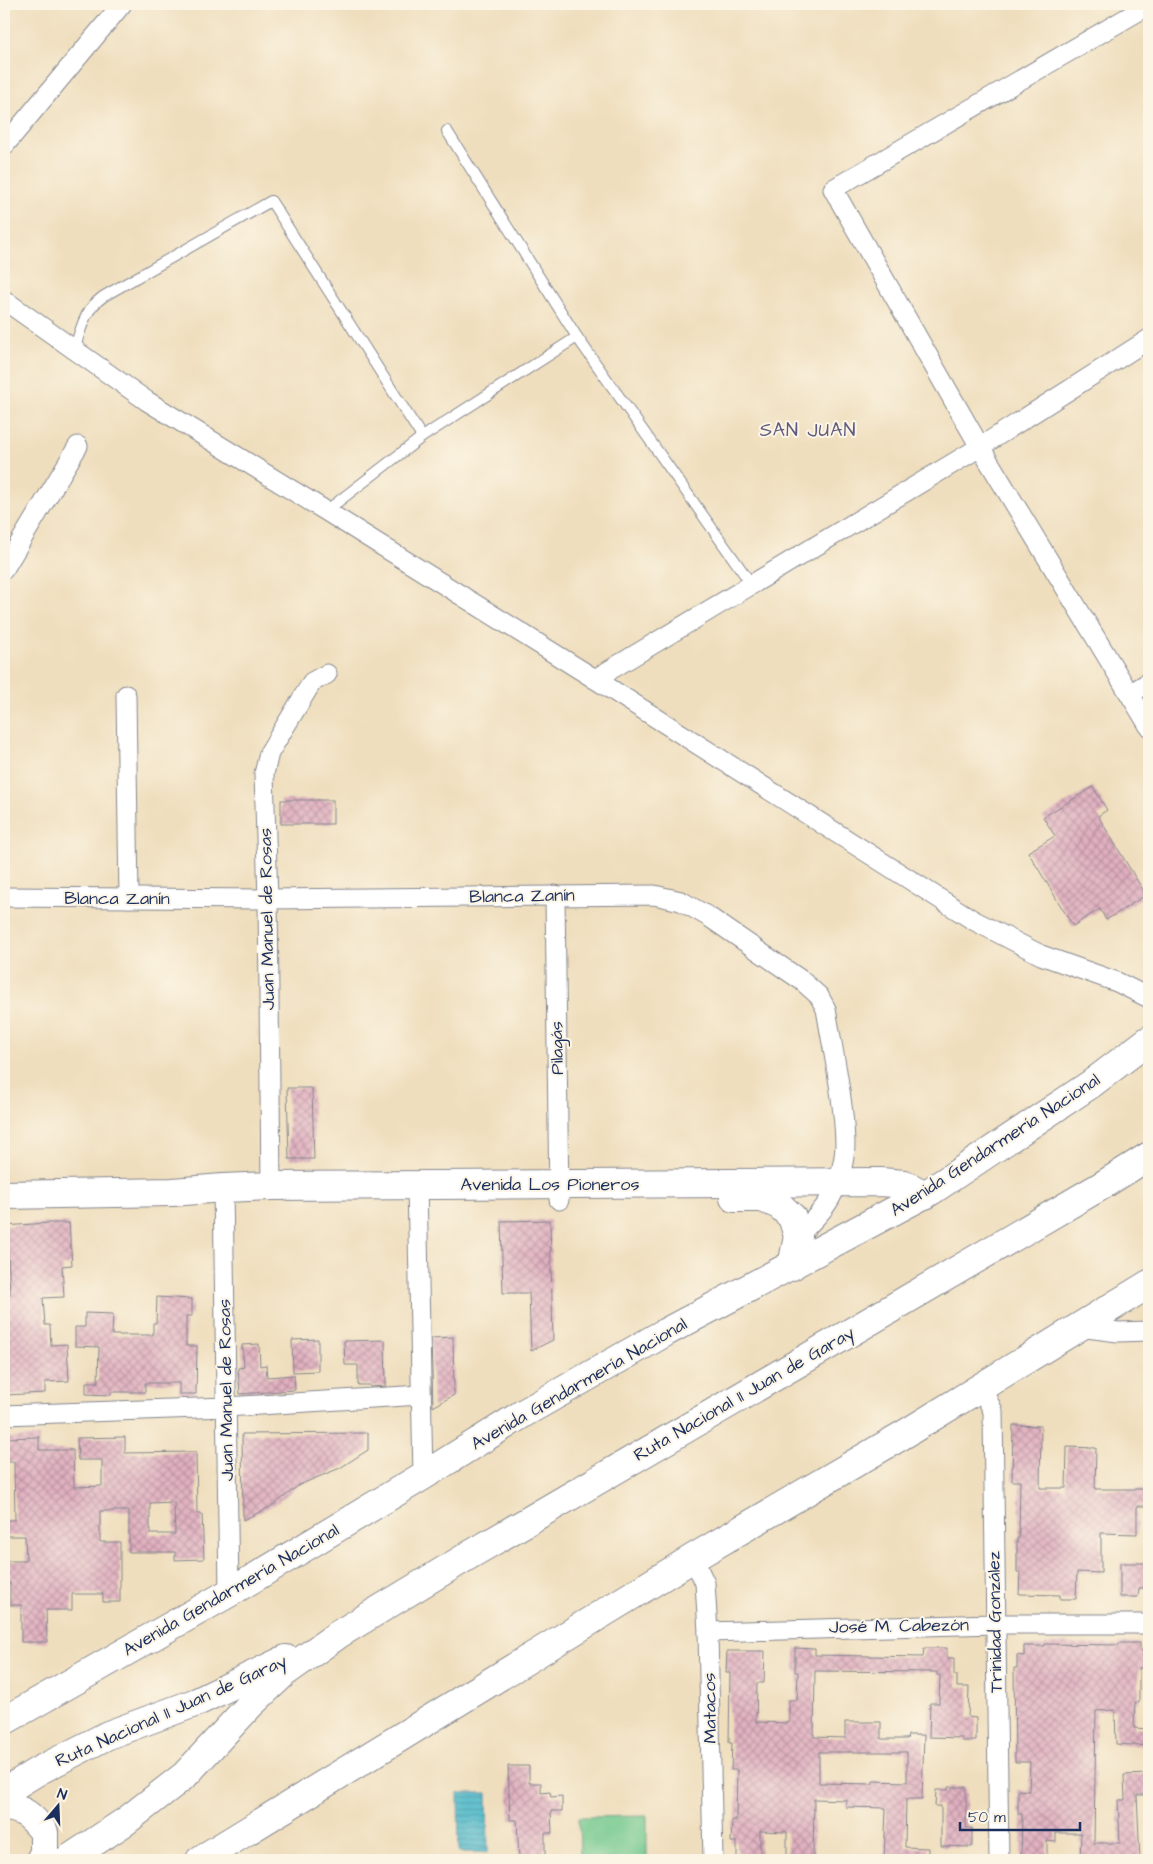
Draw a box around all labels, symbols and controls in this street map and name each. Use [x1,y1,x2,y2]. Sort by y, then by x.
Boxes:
district label: SAN JUAN [760,417,856,444]
street label: Juan Manuel de Rosas [253,828,281,1010]
street label: Blanca Zanín [469,883,575,909]
street label: Blanca Zanín [64,886,170,911]
street label: Pilagás [544,1021,571,1075]
street label: Avenida Gendarmería Nacional [885,1067,1105,1222]
street label: Avenida Los Pioneros [461,1172,639,1197]
street label: Juan Manuel de Rosas [212,1299,240,1481]
street label: Avenida Gendarmería Nacional [466,1312,692,1456]
street label: Ruta Nacional 11 Juan de Garay [629,1320,860,1468]
street label: Avenida Gendarmería Nacional [118,1518,344,1662]
street label: Trinidad González [981,1551,1009,1693]
street label: José M. Cabezón [829,1612,969,1640]
street label: Ruta Nacional 11 Juan de Garay [51,1648,291,1774]
street label: Matacos [697,1672,723,1744]
north arrow [32,1782,82,1832]
text: N [54,1784,70,1806]
scale bar [960,1799,1080,1831]
text: 50 m [968,1807,1006,1828]

